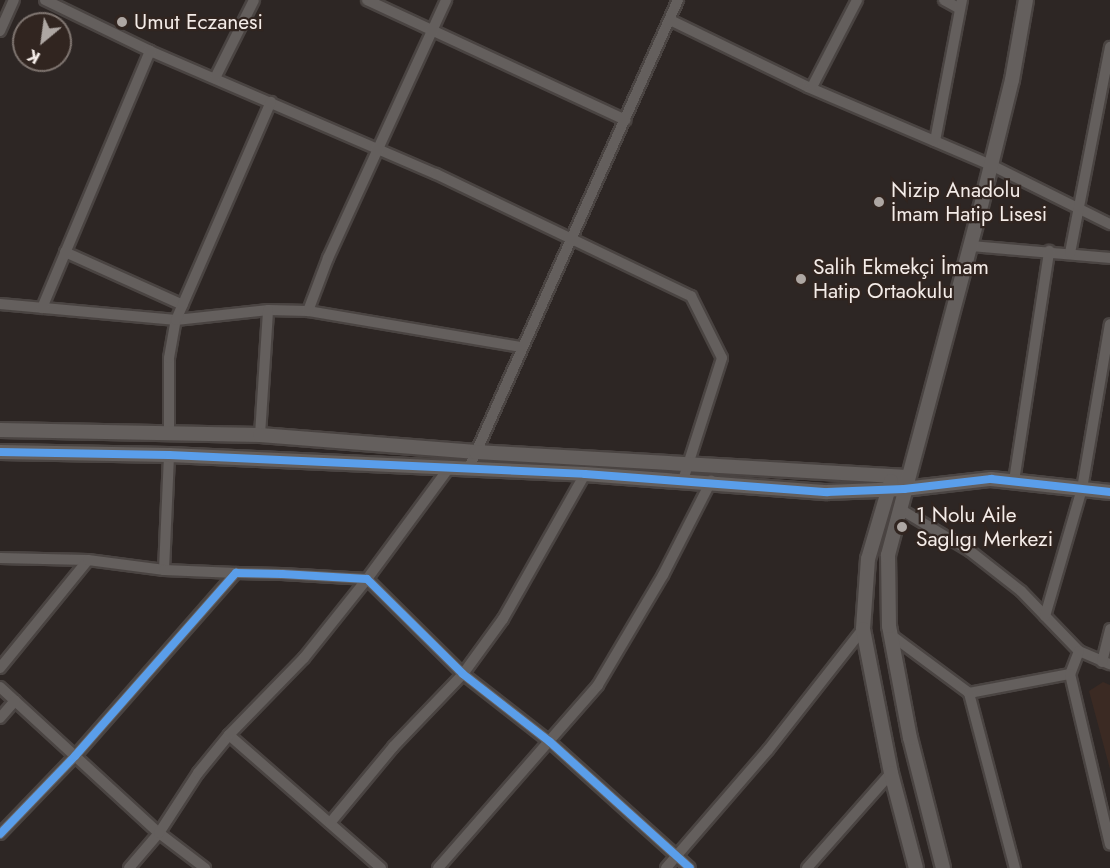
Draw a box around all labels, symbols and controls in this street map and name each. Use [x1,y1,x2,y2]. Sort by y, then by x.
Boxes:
place label: Umut Eczanesi [134,9,263,35]
north arrow [12,12,72,72]
marker: Umut Eczanesi [115,15,129,29]
text: K [24,44,44,69]
place label: Nizip Anadolu İmam Hatip Lisesi [891,177,1047,227]
marker: Nizip Anadolu İmam Hatip Lisesi [872,195,886,209]
place label: Salih Ekmekçi İmam Hatip Ortaokulu [813,254,989,304]
marker: Salih Ekmekçi İmam Hatip Ortaokulu [794,272,808,286]
place label: 1 Nolu Aile Saglıgı Merkezi [916,502,1053,552]
marker: 1 Nolu Aile Saglıgı Merkezi [893,518,911,536]

